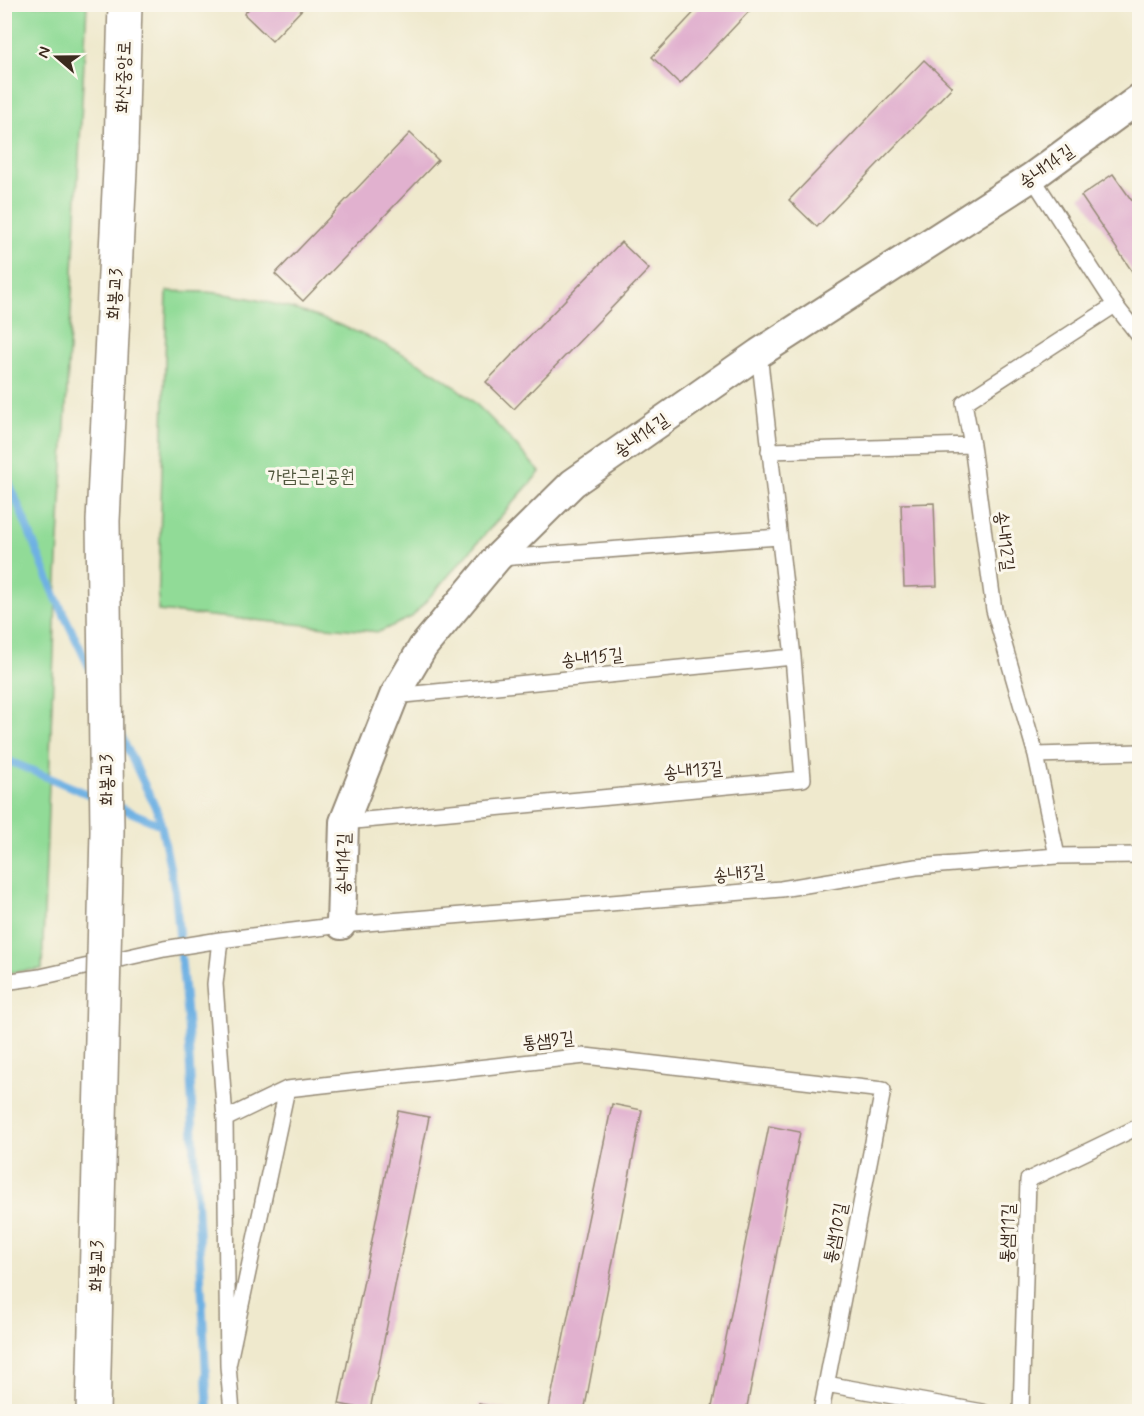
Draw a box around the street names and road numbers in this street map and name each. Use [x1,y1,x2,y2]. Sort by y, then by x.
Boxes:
street label: 화산중앙로 [111,40,137,114]
street label: 송내14길 [1014,139,1079,194]
street label: 화봉교3 [102,268,128,320]
street label: 송내14길 [609,408,674,463]
street label: 송내12길 [988,510,1020,573]
street label: 송내15길 [560,643,625,673]
street label: 화봉교3 [95,754,119,806]
street label: 송내13길 [662,756,724,786]
street label: 송내14길 [331,832,357,895]
street label: 송내3길 [712,860,766,888]
street label: 통샘9길 [521,1026,576,1056]
street label: 통샘10길 [818,1200,854,1266]
street label: 통샘11길 [995,1202,1021,1263]
street label: 화봉교3 [85,1240,109,1292]

